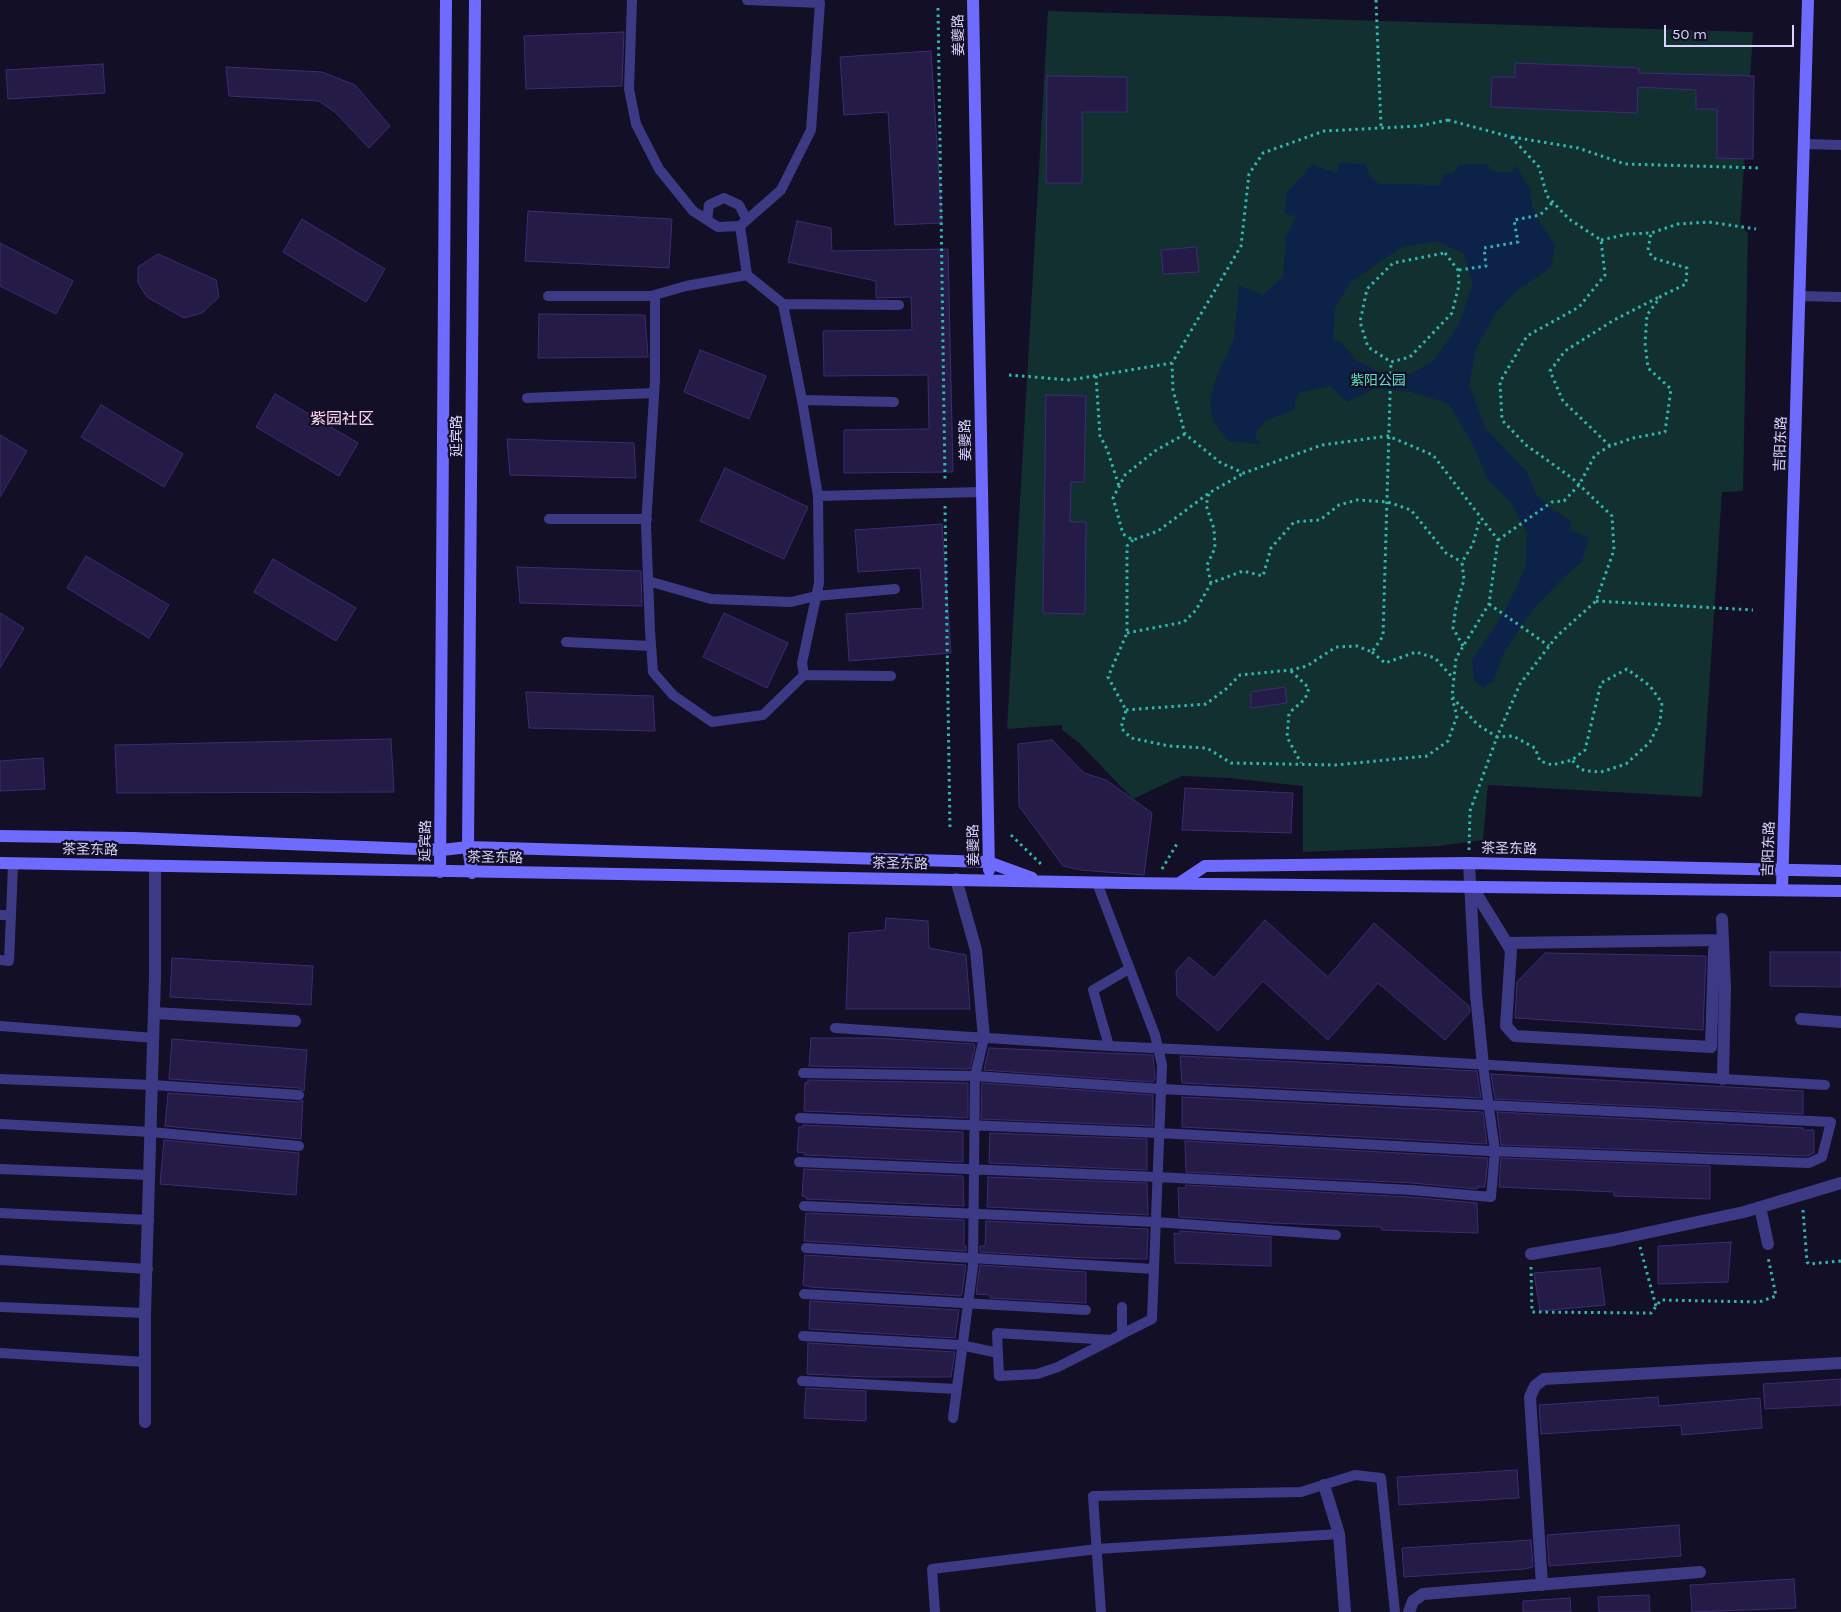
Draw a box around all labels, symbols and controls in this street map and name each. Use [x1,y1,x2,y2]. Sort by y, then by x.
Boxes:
street label: 姜夔路 [950,14,968,56]
scale bar [1666,15,1796,47]
text: 50 m [1672,25,1707,43]
park label: 紫阳公园 [1350,373,1406,389]
district label: 紫园社区 [310,409,374,429]
street label: 延宾路 [449,415,465,457]
street label: 吉阳东路 [1772,416,1790,472]
street label: 姜夔路 [957,419,975,461]
street label: 延宾路 [417,820,435,862]
street label: 吉阳东路 [1760,821,1778,877]
street label: 姜夔路 [965,824,983,866]
street label: 茶圣东路 [1481,840,1537,858]
street label: 茶圣东路 [62,841,118,859]
street label: 茶圣东路 [467,849,523,867]
street label: 茶圣东路 [872,855,928,873]

